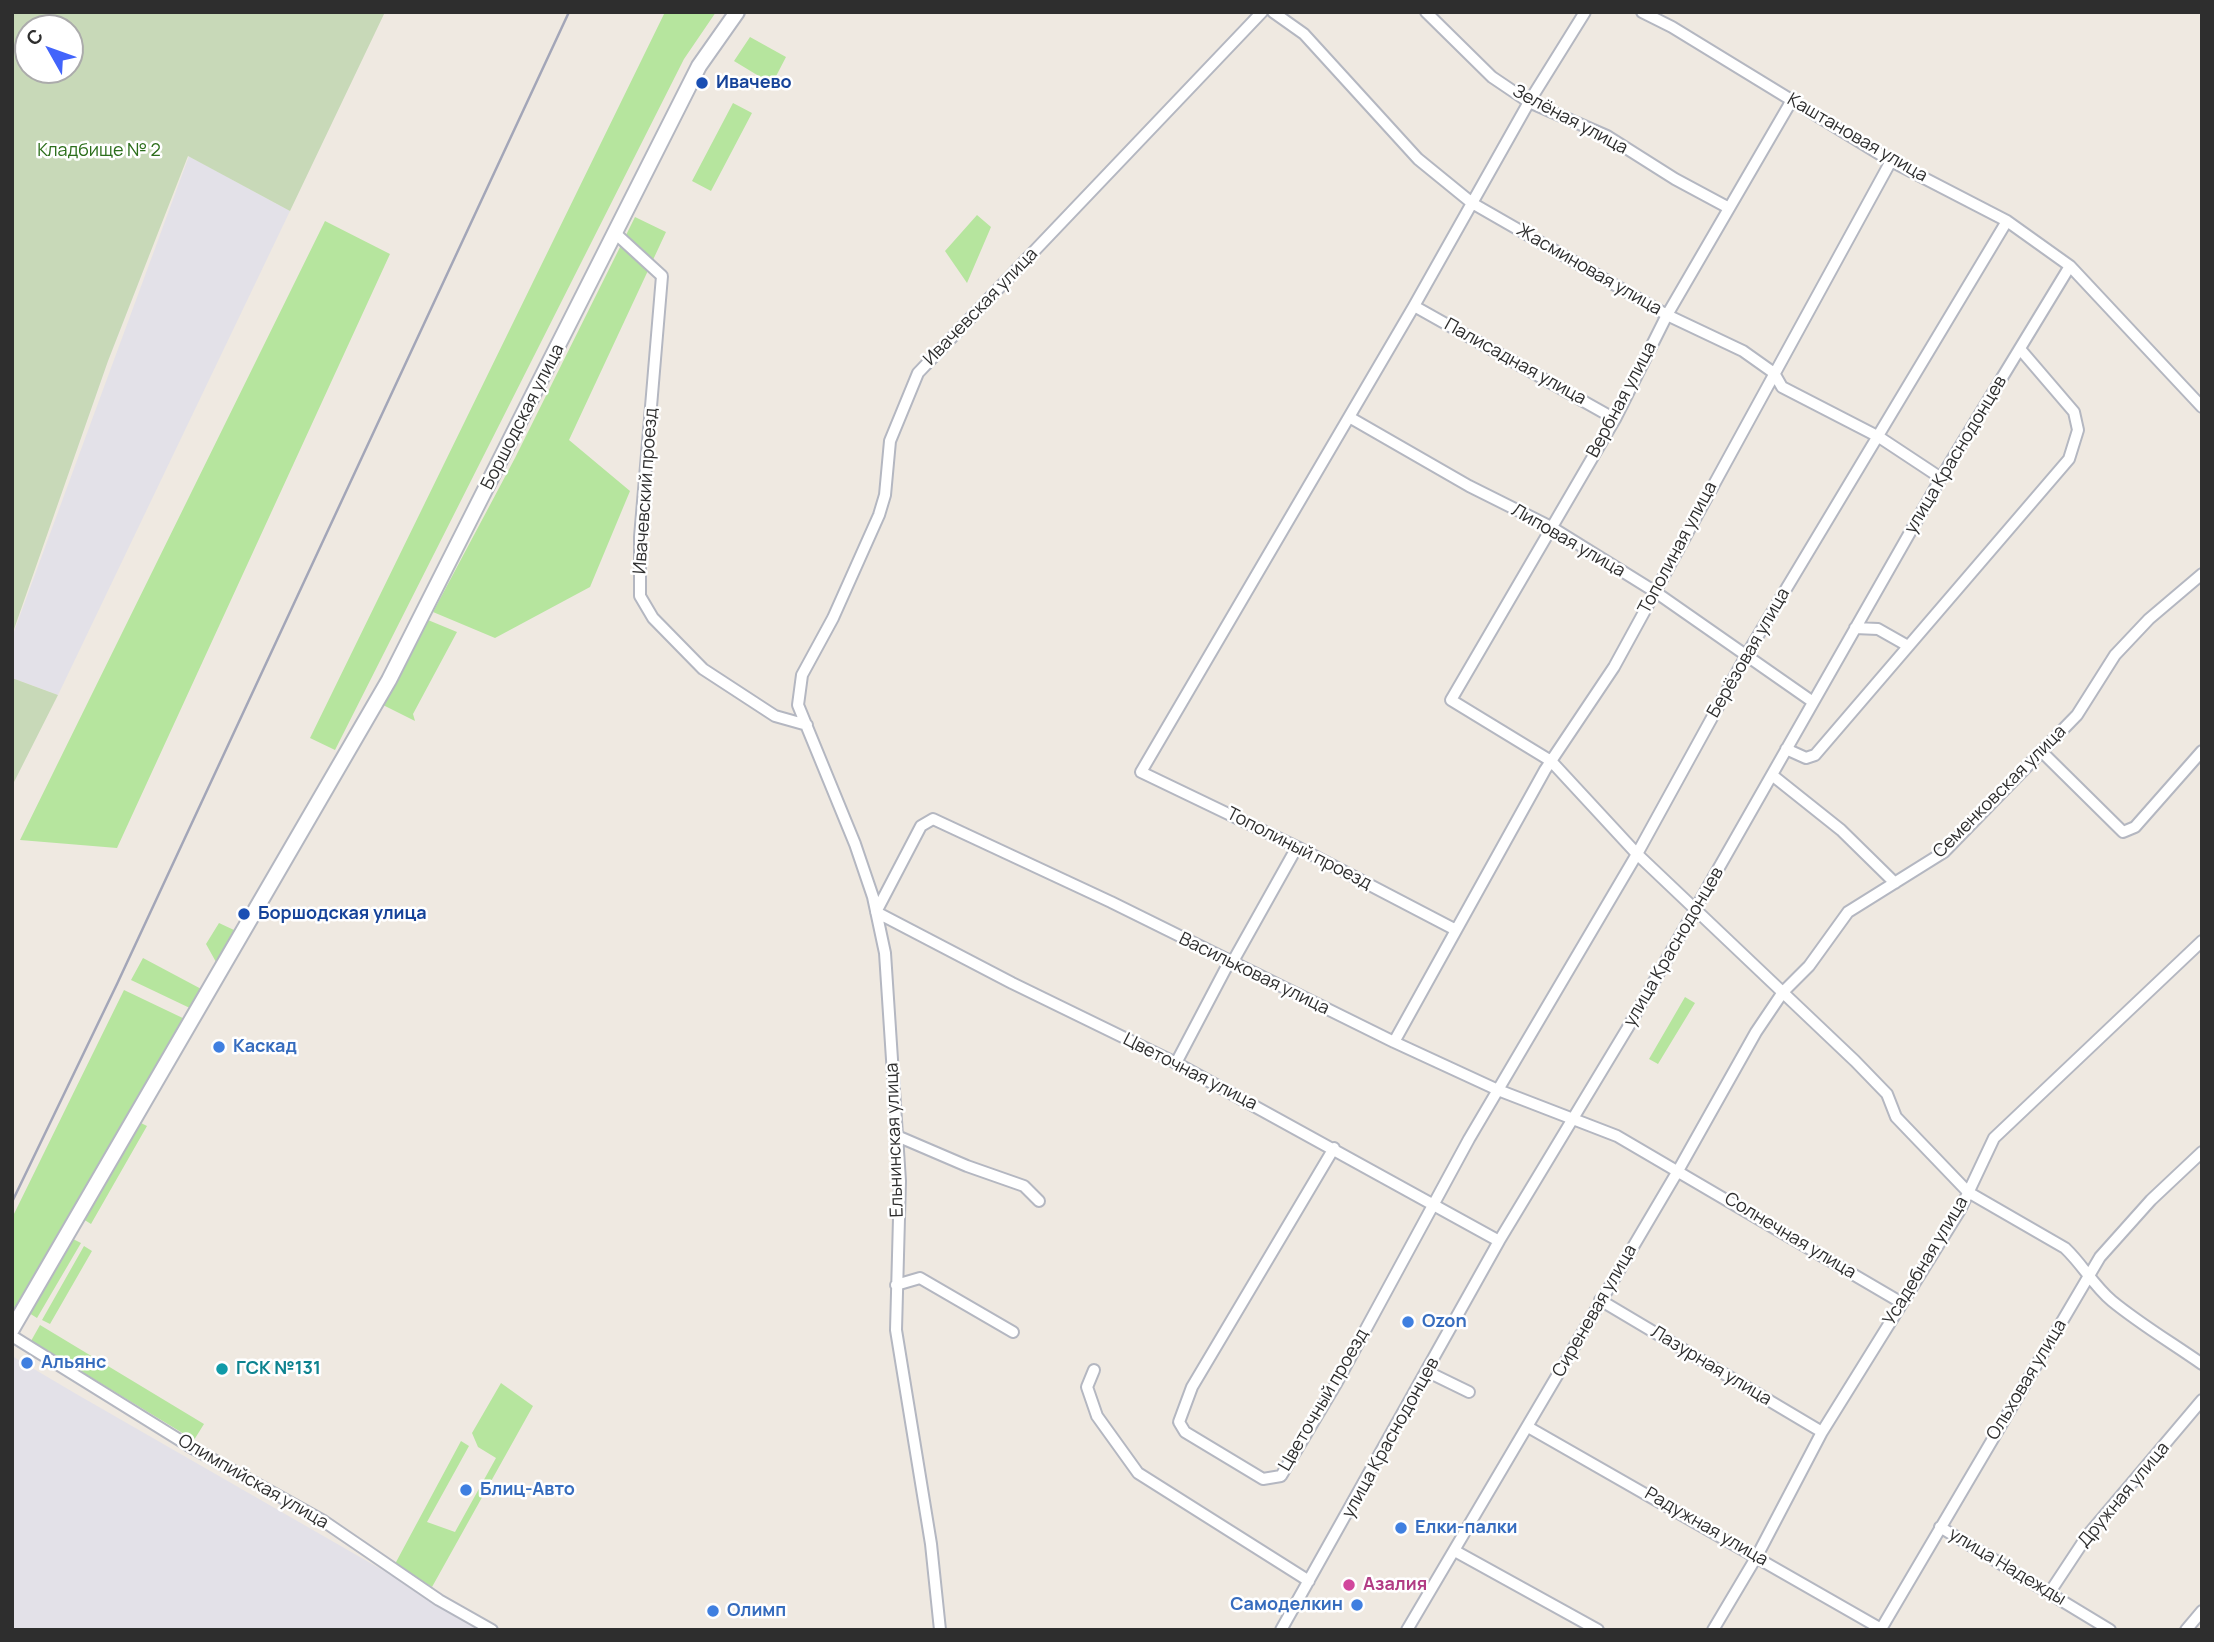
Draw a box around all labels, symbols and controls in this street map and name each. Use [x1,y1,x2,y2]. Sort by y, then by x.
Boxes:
north arrow [14,14,84,84]
text: С [20,23,49,51]
place label: Ивачево [716,72,792,94]
marker: Ивачево [694,75,710,91]
street label: Зелёная улица [1509,81,1631,159]
street label: Каштановая улица [1783,89,1931,187]
park label: Кладбище № 2 [37,140,161,162]
street label: Жасминовая улица [1513,220,1665,320]
street label: Ивачевская улица [919,244,1043,370]
street label: Палисадная улица [1440,314,1590,410]
street label: Вербная улица [1582,339,1662,461]
street label: Боршодская улица [477,341,569,493]
street label: улица Краснодонцев [1900,372,2012,538]
street label: Ивачевский проезд [629,407,663,575]
street label: Тополиная улица [1634,478,1722,618]
street label: Липовая улица [1507,500,1629,582]
street label: Берёзовая улица [1703,584,1795,722]
street label: Семенковская улица [1929,721,2071,863]
street label: Тополиный проезд [1223,803,1375,895]
street label: улица Краснодонцев [1620,863,1728,1031]
place label: Боршодская улица [258,903,427,925]
marker: Боршодская улица [236,906,252,922]
street label: Васильковая улица [1175,928,1333,1020]
street label: Цветочная улица [1119,1029,1261,1115]
place label: Каскад [233,1036,297,1058]
marker: Каскад [211,1039,227,1055]
street label: Ельнинская улица [882,1062,908,1218]
street label: Солнечная улица [1720,1188,1860,1284]
street label: Усадебная улица [1879,1193,1973,1329]
street label: Сиреневая улица [1548,1241,1642,1381]
place label: Ozon [1422,1311,1467,1333]
marker: Ozon [1400,1314,1416,1330]
street label: Ольховая улица [1983,1316,2071,1444]
street label: Лазурная улица [1647,1321,1775,1411]
street label: Цветочный проезд [1275,1325,1373,1475]
place label: Альянс [41,1352,106,1374]
street label: улица Краснодонцев [1338,1354,1444,1522]
marker: Альянс [19,1355,35,1371]
place label: ГСК №131 [236,1358,321,1380]
marker: ГСК №131 [214,1361,230,1377]
street label: Олимпийская улица [174,1430,332,1534]
street label: Дружная улица [2074,1438,2174,1552]
place label: Блиц-Авто [480,1479,575,1501]
marker: Блиц-Авто [458,1482,474,1498]
street label: Радужная улица [1641,1483,1771,1571]
place label: Елки-палки [1415,1517,1517,1539]
marker: Елки-палки [1393,1520,1409,1536]
street label: улица Надежды [1945,1524,2069,1610]
place label: Азалия [1363,1574,1427,1596]
marker: Азалия [1341,1577,1357,1593]
place label: Самоделкин [1230,1594,1343,1616]
marker: Самоделкин [1349,1597,1365,1613]
place label: Олимп [727,1600,786,1622]
marker: Олимп [705,1603,721,1619]

